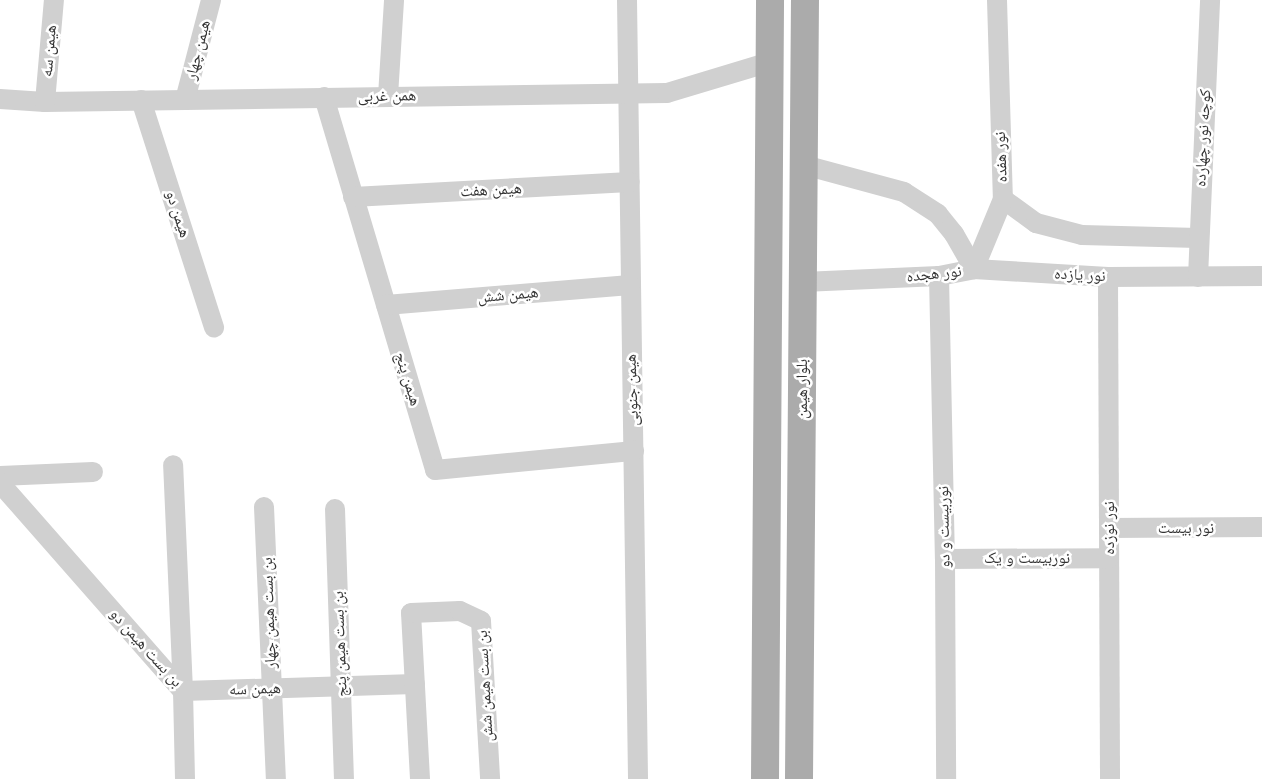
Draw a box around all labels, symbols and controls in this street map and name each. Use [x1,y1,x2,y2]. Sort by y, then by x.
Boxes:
street label: هیمن چهار [181,18,215,82]
street label: هیمن سه [37,24,61,78]
street label: همن غربی [358,86,416,106]
street label: کوچه نور چهارده [1191,88,1215,188]
street label: نور هفده [991,131,1011,183]
street label: هیمن هفت [460,179,522,201]
street label: هیمن دو [161,188,195,240]
street label: نور هجده [905,262,963,286]
street label: نور یازده [1054,264,1106,286]
street label: هیمن شش [477,283,539,307]
street label: هیمن پنج [391,350,425,408]
street label: هیمن جنوبی [621,354,643,426]
street label: بلوار هیمن [792,359,812,419]
street label: نوربیست و دو [934,486,954,568]
street label: نور نوزده [1099,501,1119,555]
street label: نور بیست [1158,518,1214,538]
street label: نوربیست و یک [984,548,1070,568]
street label: بن بست هیمن چهار [257,557,281,669]
street label: بن بست هیمن پنج [329,591,351,697]
street label: بن بست هیمن دو [106,605,186,691]
street label: بن بست هیمن شش [472,630,498,742]
street label: هیمن سه [229,678,281,700]

